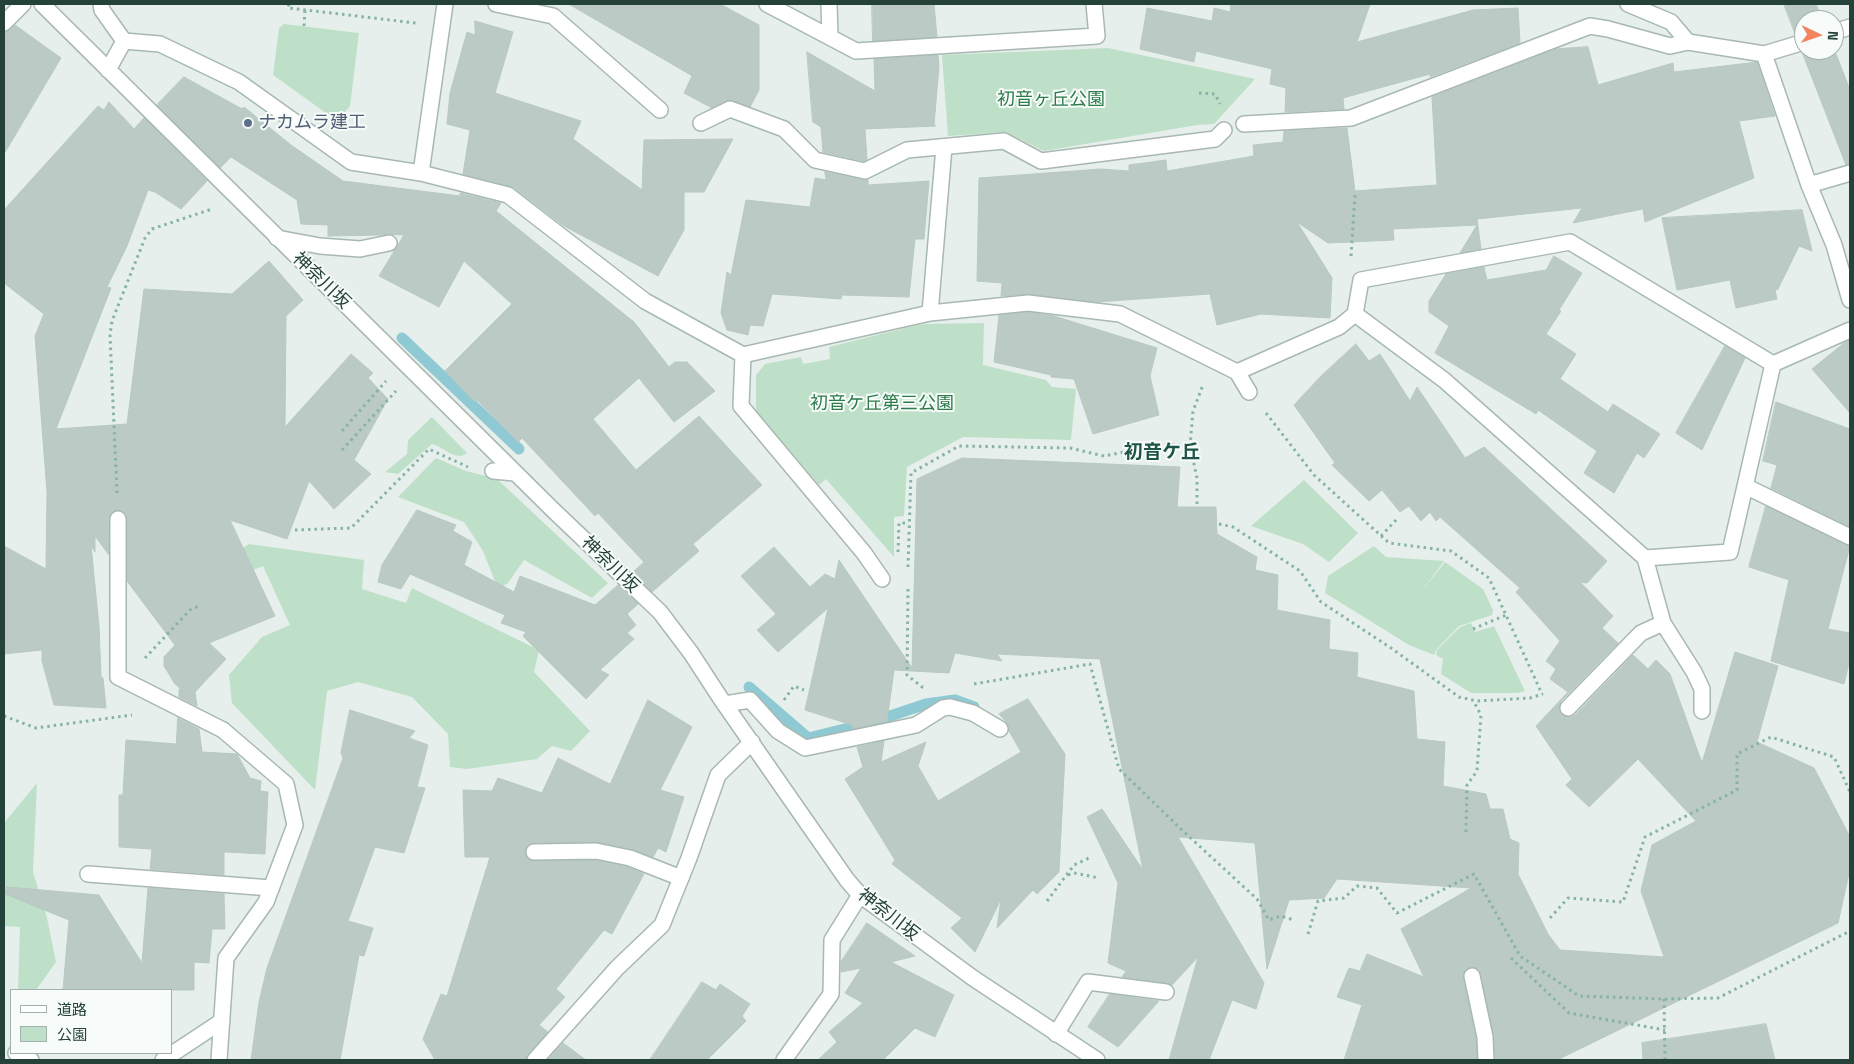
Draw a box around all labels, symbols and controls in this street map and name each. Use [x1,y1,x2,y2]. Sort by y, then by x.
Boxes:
north arrow [1794,10,1844,60]
text: N [1824,31,1842,41]
park label: 初音ヶ丘公園 [997,89,1105,111]
place label: ナカムラ建工 [258,112,366,134]
marker: ナカムラ建工 [242,117,254,129]
street label: 神奈川坂 [288,248,354,314]
park label: 初音ケ丘第三公園 [810,393,954,415]
district label: 初音ケ丘 [1124,442,1200,464]
street label: 神奈川坂 [577,532,643,598]
street label: 神奈川坂 [853,884,923,946]
legend [10,989,172,1054]
text: 道路 [57,1000,87,1019]
text: 公園 [57,1025,87,1044]

